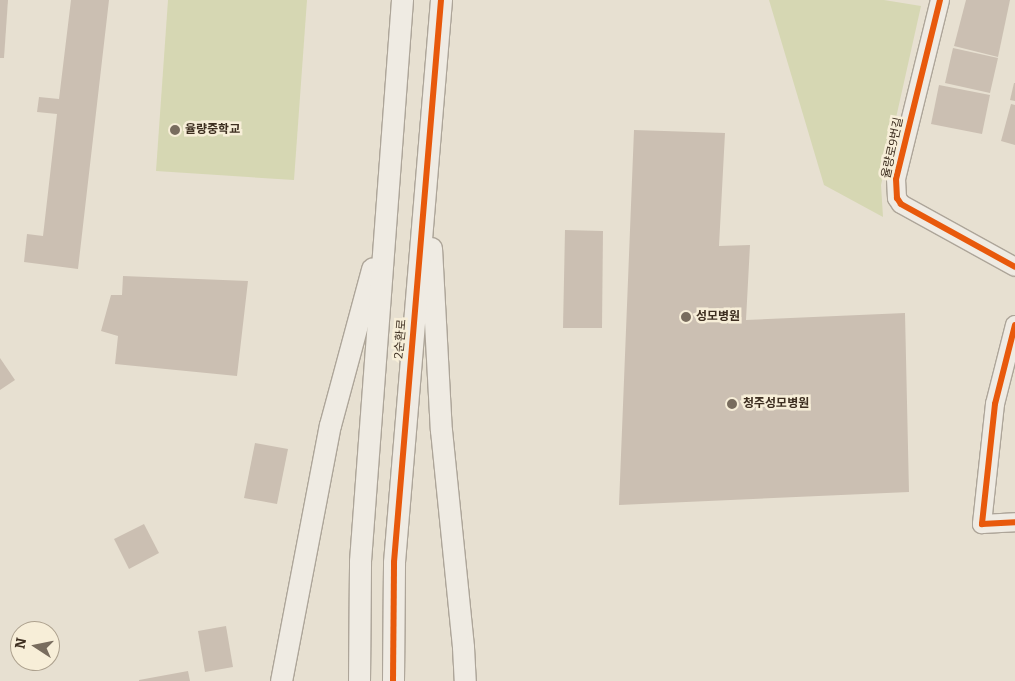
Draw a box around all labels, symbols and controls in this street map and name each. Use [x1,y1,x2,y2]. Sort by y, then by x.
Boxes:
street label: 율량로9번길 [879,116,907,180]
place label: 율량중학교 [185,123,240,137]
marker: 율량중학교 [169,124,181,136]
place label: 성모병원 [696,310,740,324]
marker: 성모병원 [680,311,692,323]
street label: 2순환로 [392,319,410,359]
marker: 청주성모병원 [725,397,739,411]
place label: 청주성모병원 [743,397,809,411]
north arrow [10,621,60,671]
text: N [11,636,30,650]

